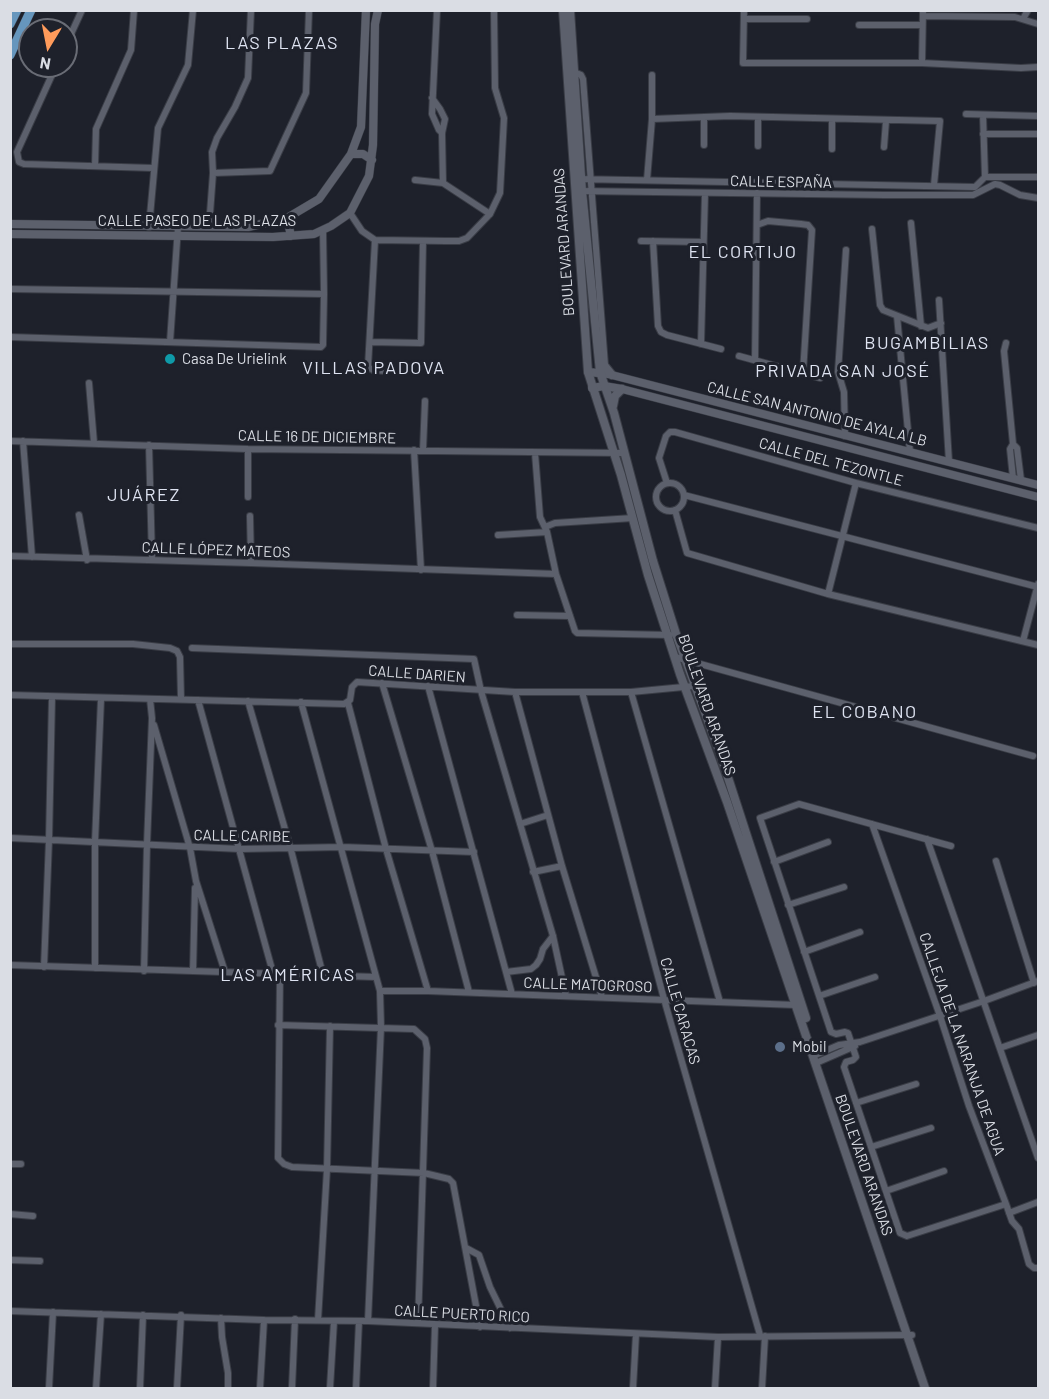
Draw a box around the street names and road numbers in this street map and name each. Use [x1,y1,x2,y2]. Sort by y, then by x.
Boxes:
street label: BOULEVARD ARANDAS [550,167,578,317]
street label: CALLE ESPAÑA [730,172,832,192]
street label: CALLE PASEO DE LAS PLAZAS [98,212,296,230]
street label: CALLE SAN ANTONIO DE AYALA LB [705,378,929,450]
street label: CALLE 16 DE DICIEMBRE [238,427,396,447]
street label: CALLE DEL TEZONTLE [757,434,905,490]
street label: CALLE LÓPEZ MATEOS [141,538,291,562]
street label: BOULEVARD ARANDAS [674,632,740,778]
street label: CALLE DARIEN [368,662,466,686]
street label: CALLE CARIBE [193,826,291,846]
street label: CALLEJA DE LA NARANJA DE AGUA [915,930,1009,1158]
street label: CALLE CARACAS [656,955,704,1067]
street label: CALLE MATOGROSO [523,974,653,996]
street label: BOULEVARD ARANDAS [831,1092,897,1238]
street label: CALLE PUERTO RICO [394,1301,530,1327]

